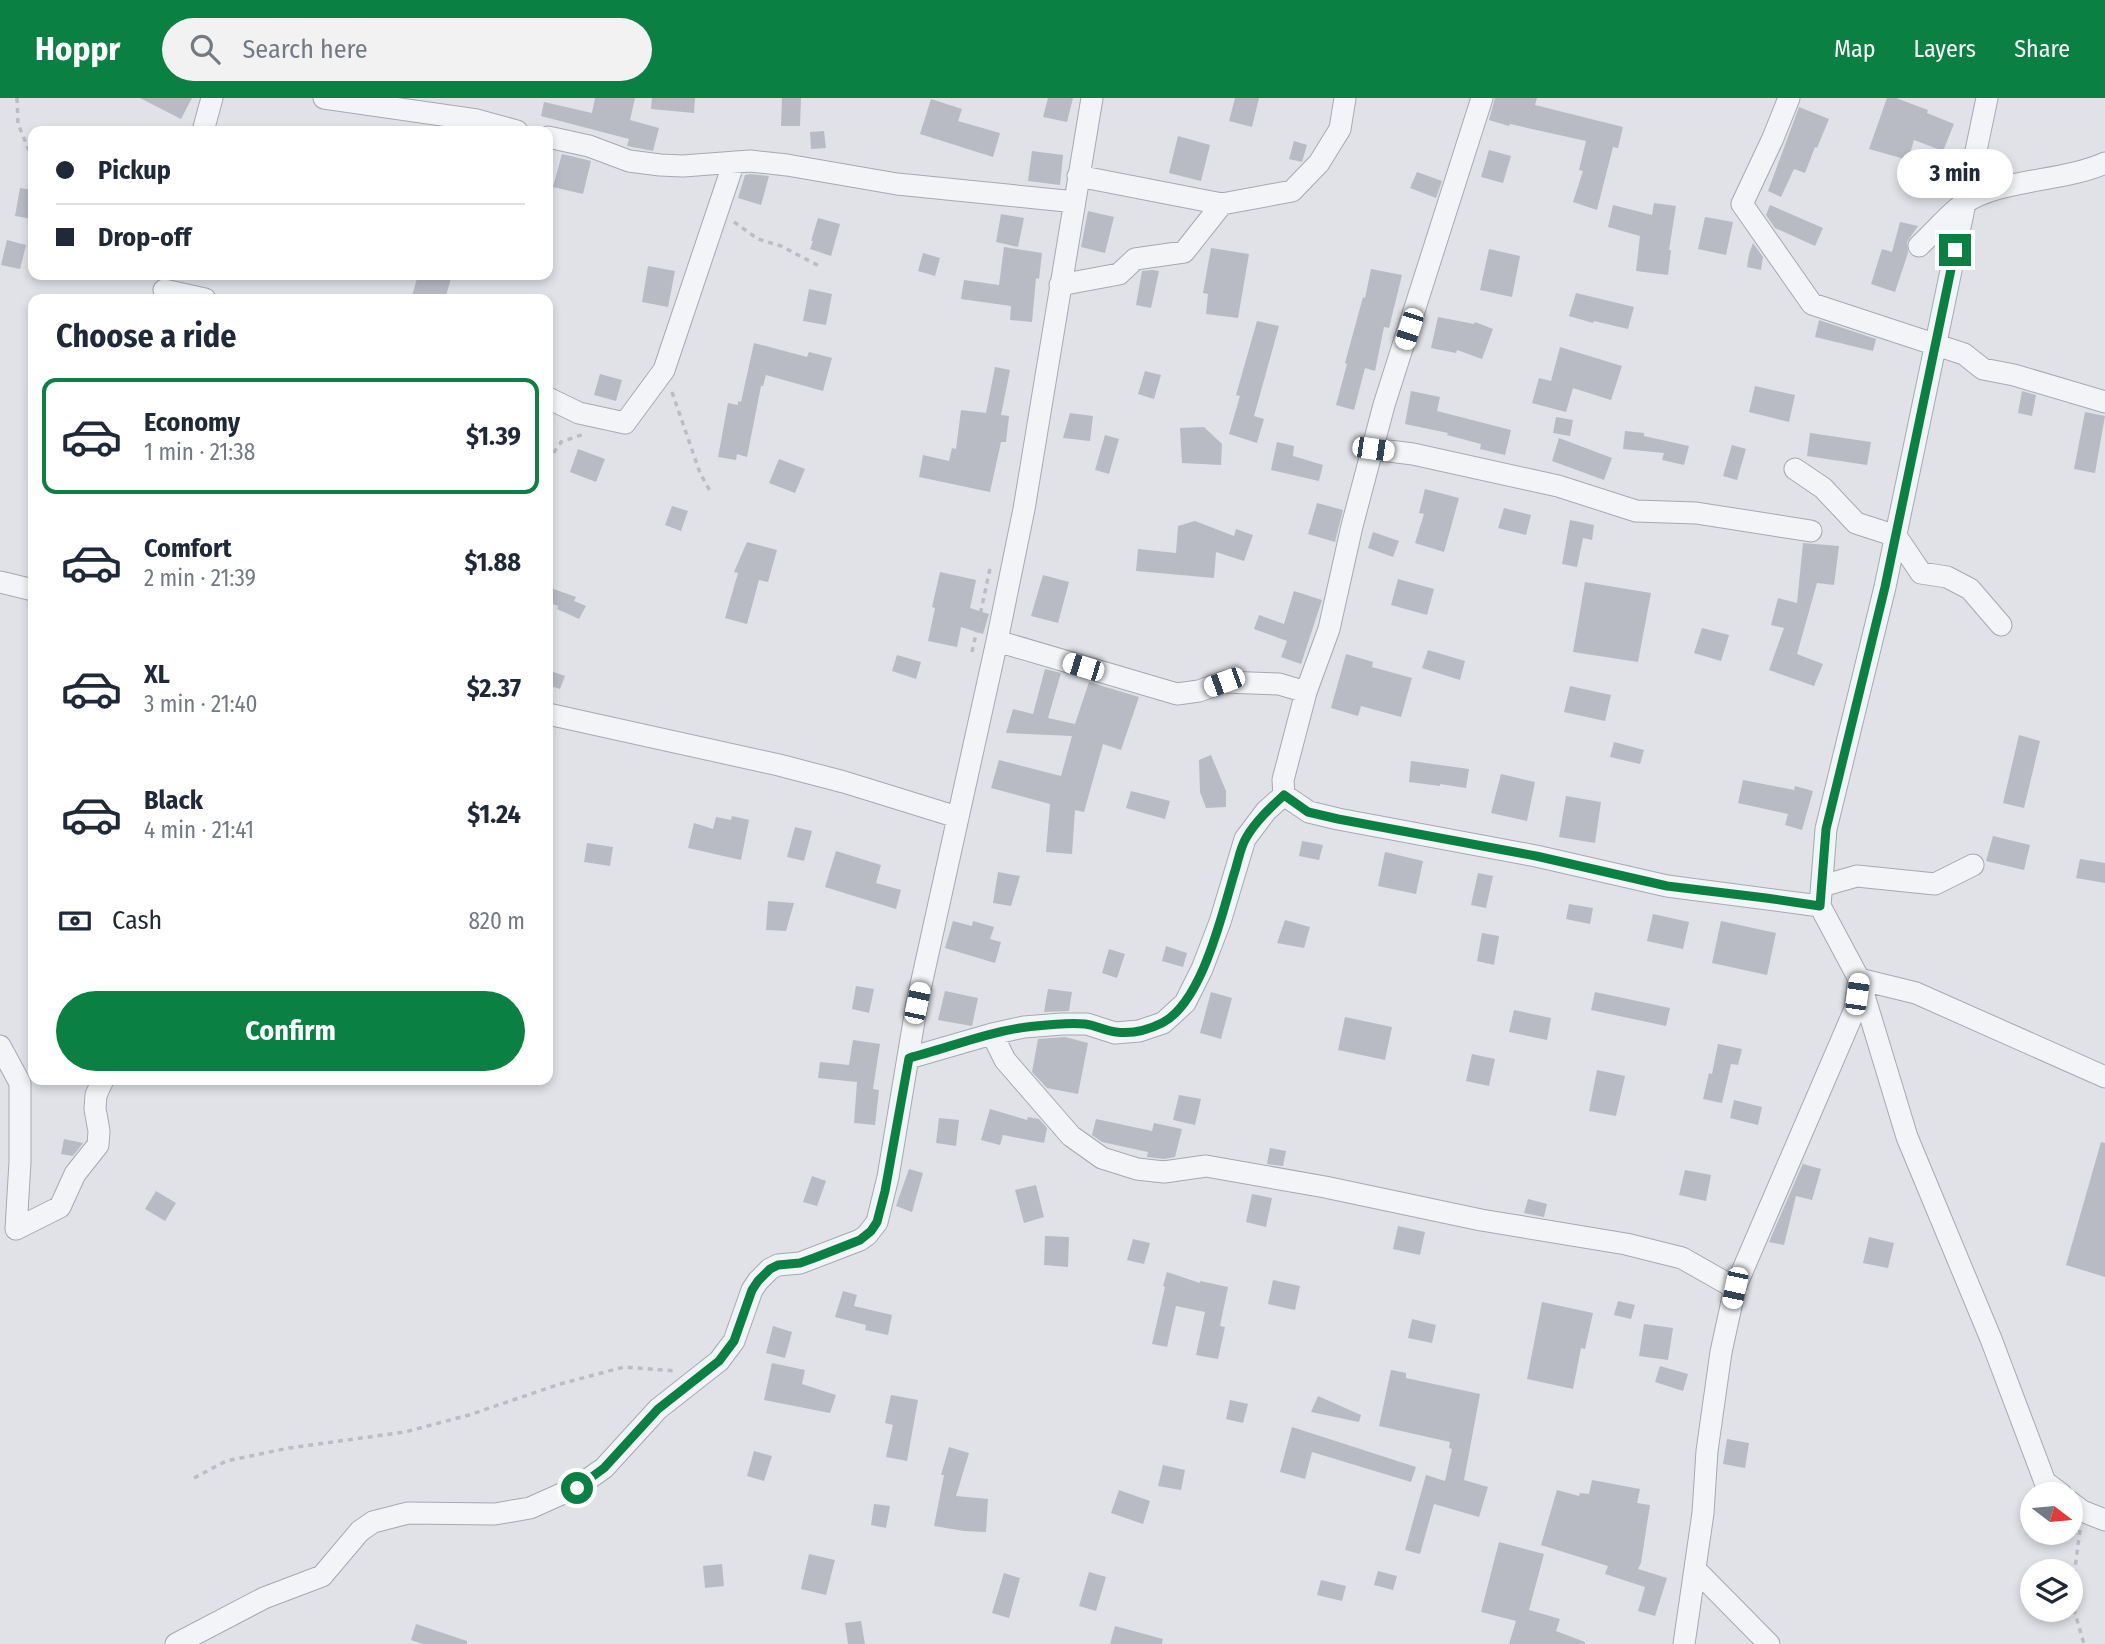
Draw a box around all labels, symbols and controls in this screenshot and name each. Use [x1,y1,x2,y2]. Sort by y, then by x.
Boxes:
search box [162,18,652,81]
text: Hoppr [35,29,120,69]
icon: search [186,30,224,68]
text: Search here [242,34,368,65]
text: Map [1834,35,1876,63]
text: Layers [1914,35,1976,63]
text: Share [2014,35,2070,63]
callout: 3 min [1897,149,2013,198]
text: Pickup [98,155,171,186]
text: 3 min [1929,159,1981,187]
text: Drop-off [98,222,191,253]
route end [1939,234,1971,266]
car [1393,306,1426,352]
text: Choose a ride [56,317,237,355]
icon: car [60,405,123,468]
text: Economy [144,407,240,438]
text: $1.39 [466,421,521,452]
car [1351,436,1396,462]
text: 1 min · 21:38 [144,438,255,466]
icon: car [60,531,123,594]
text: Comfort [144,533,232,564]
text: $1.88 [465,547,521,578]
text: 2 min · 21:39 [144,564,256,592]
car [1060,651,1107,683]
icon: car [60,657,123,720]
text: XL [144,659,170,690]
car [1201,665,1248,699]
text: $2.37 [467,673,521,704]
text: 3 min · 21:40 [144,690,258,718]
icon: car [60,783,123,846]
text: Black [144,785,203,816]
text: $1.24 [467,799,521,830]
text: 4 min · 21:41 [144,816,254,844]
icon: cash [56,902,94,940]
text: Cash [112,905,162,936]
text: 820 m [468,907,525,935]
car [1844,972,1871,1016]
car [903,980,932,1026]
button: Confirm [56,991,525,1071]
car [1721,1265,1750,1311]
route start [561,1472,593,1504]
north arrow [2020,1482,2082,1545]
map controls [2020,1482,2083,1622]
button: layers [2020,1559,2083,1622]

